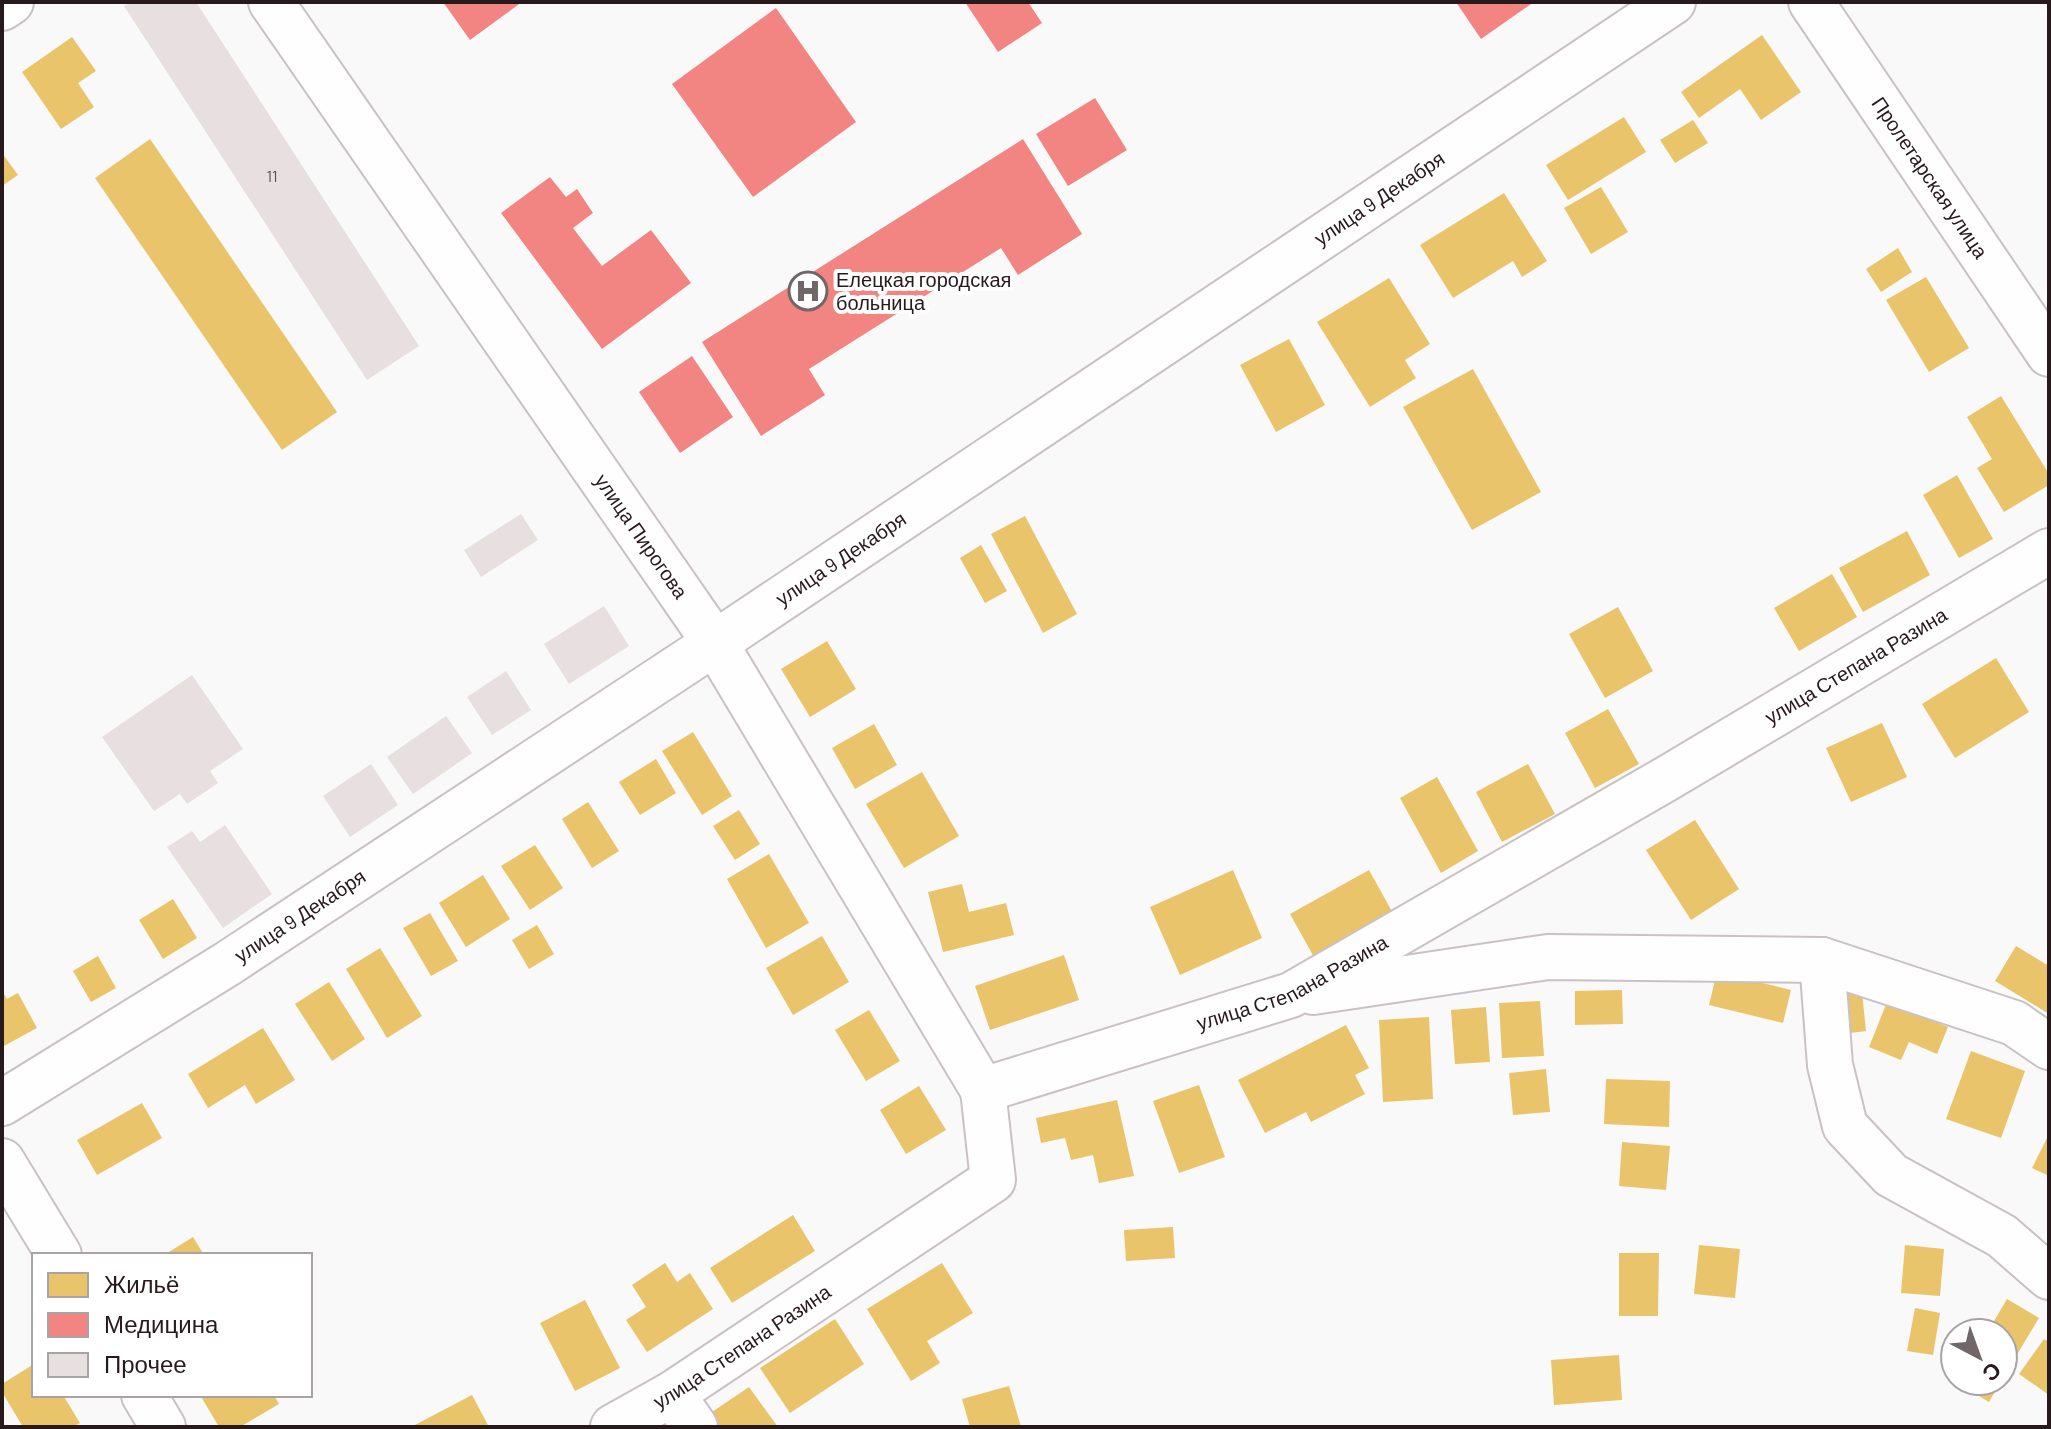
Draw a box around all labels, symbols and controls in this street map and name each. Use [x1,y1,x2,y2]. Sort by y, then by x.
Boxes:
street label: Пролетарская улица [1868,92,1994,263]
street label: улица 9 Декабря [1309,145,1449,250]
house number: 11 [266,166,278,185]
place label: Елецкая городская больница [836,267,1011,314]
hospital icon: Елецкая городская больница [787,270,829,312]
street label: улица Пирогова [590,469,694,603]
street label: улица 9 Декабря [771,506,910,610]
street label: улица Степана Разина [1760,601,1952,729]
street label: улица 9 Декабря [230,863,370,967]
street label: улица Степана Разина [1193,929,1392,1034]
legend [32,1253,312,1397]
text: Жильё [104,1269,179,1298]
street label: улица Степана Разина [649,1278,835,1413]
text: Медицина [104,1309,219,1338]
north arrow [1939,1317,2019,1397]
text: Прочее [104,1349,187,1378]
text: С [1978,1358,2007,1388]

